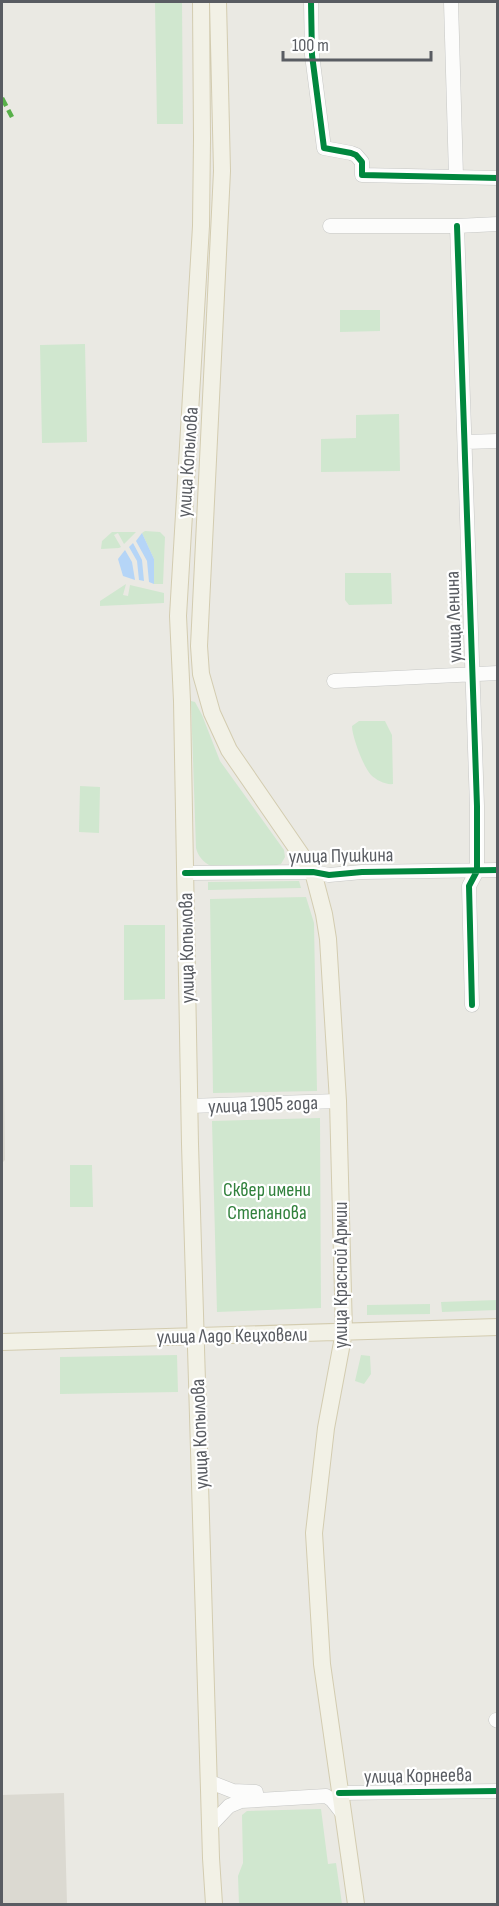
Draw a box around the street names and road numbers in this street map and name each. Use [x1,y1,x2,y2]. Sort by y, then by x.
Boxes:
street label: улица Копылова [172,406,204,518]
street label: улица Ленина [440,571,468,663]
street label: улица Пушкина [288,843,394,869]
street label: улица Копылова [174,892,200,1004]
street label: улица 1905 года [208,1091,318,1119]
street label: улица Красной Армии [329,1202,353,1348]
street label: улица Ладо Кецховели [156,1323,308,1349]
street label: улица Копылова [186,1378,214,1490]
street label: улица Корнеева [364,1763,472,1789]

